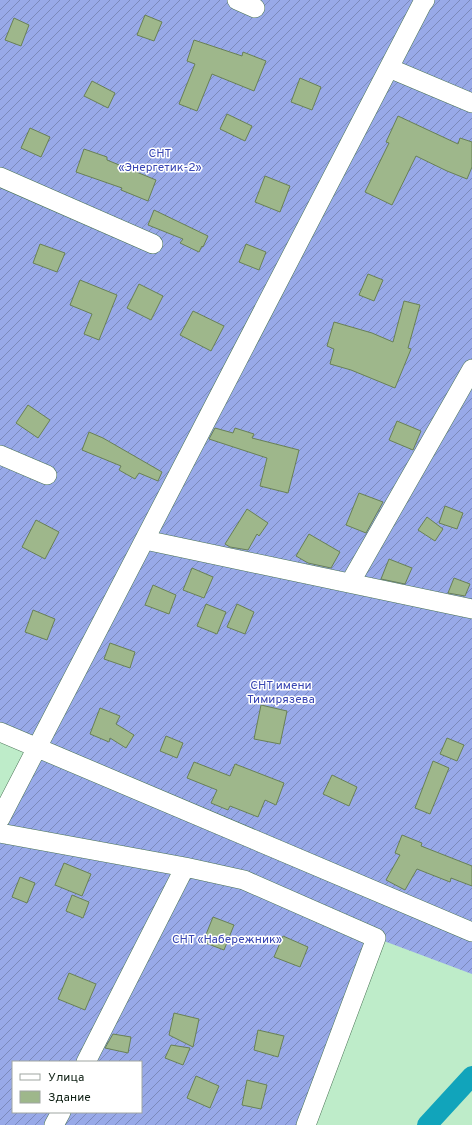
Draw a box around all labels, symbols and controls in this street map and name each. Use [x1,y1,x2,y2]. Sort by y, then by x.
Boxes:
park label: СНТ «Энергетик-2» [118,146,202,176]
park label: СНТ имени Тимирязева [247,678,315,708]
park label: СНТ «Набережник» [172,932,282,948]
legend [12,1061,142,1113]
text: Улица [48,1070,84,1086]
text: Здание [48,1090,91,1106]

